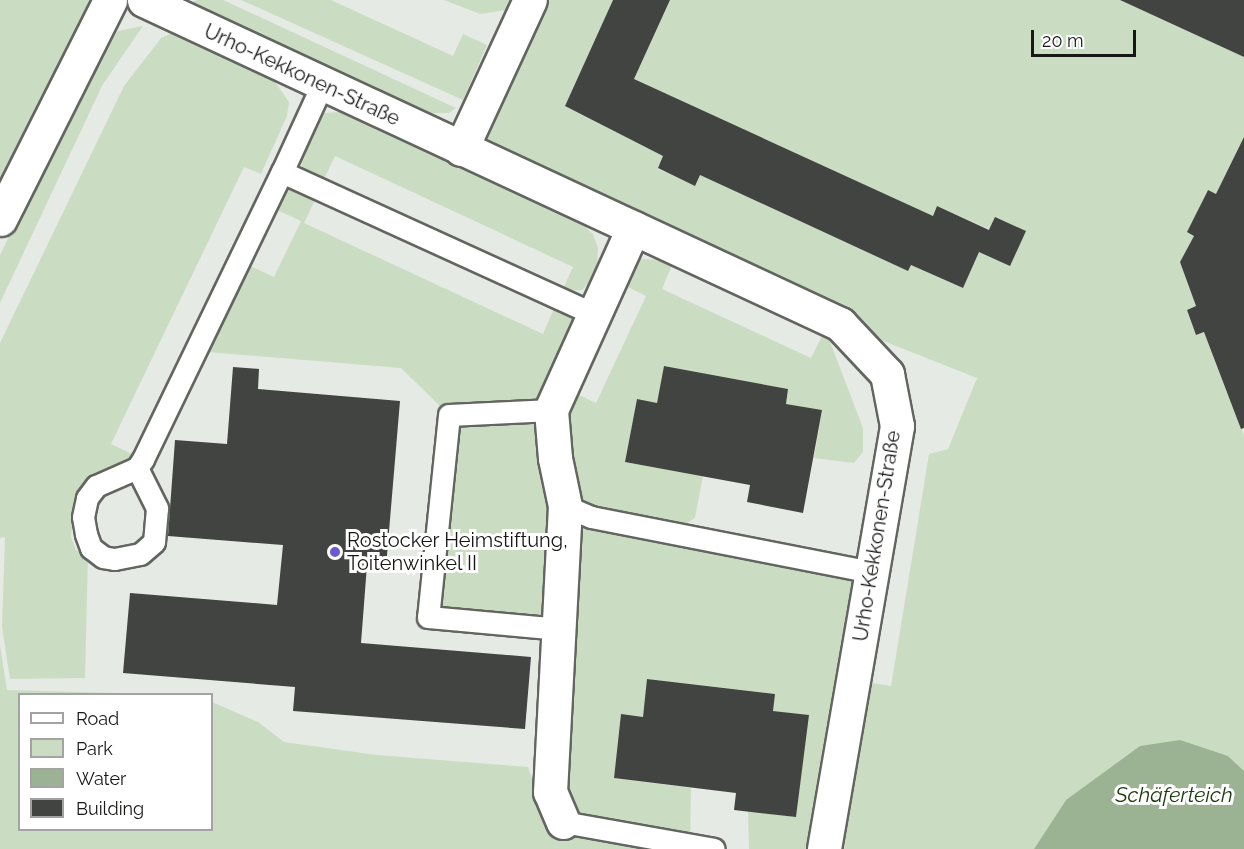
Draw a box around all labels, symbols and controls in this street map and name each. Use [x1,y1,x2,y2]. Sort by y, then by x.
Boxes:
scale bar [1034,18,1139,56]
street label: Urho-Kekkonen-Straße [200,19,404,131]
text: 20 m [1042,30,1084,51]
street label: Urho-Kekkonen-Straße [848,429,906,643]
place label: Rostocker Heimstiftung, Toitenwinkel II [347,528,568,575]
marker: Rostocker Heimstiftung, Toitenwinkel II [328,545,342,559]
legend [18,693,213,831]
text: Road [76,708,119,729]
text: Park [76,738,113,759]
text: Water [76,768,126,789]
water label: Schäferteich [1115,782,1233,808]
text: Building [76,798,144,819]

